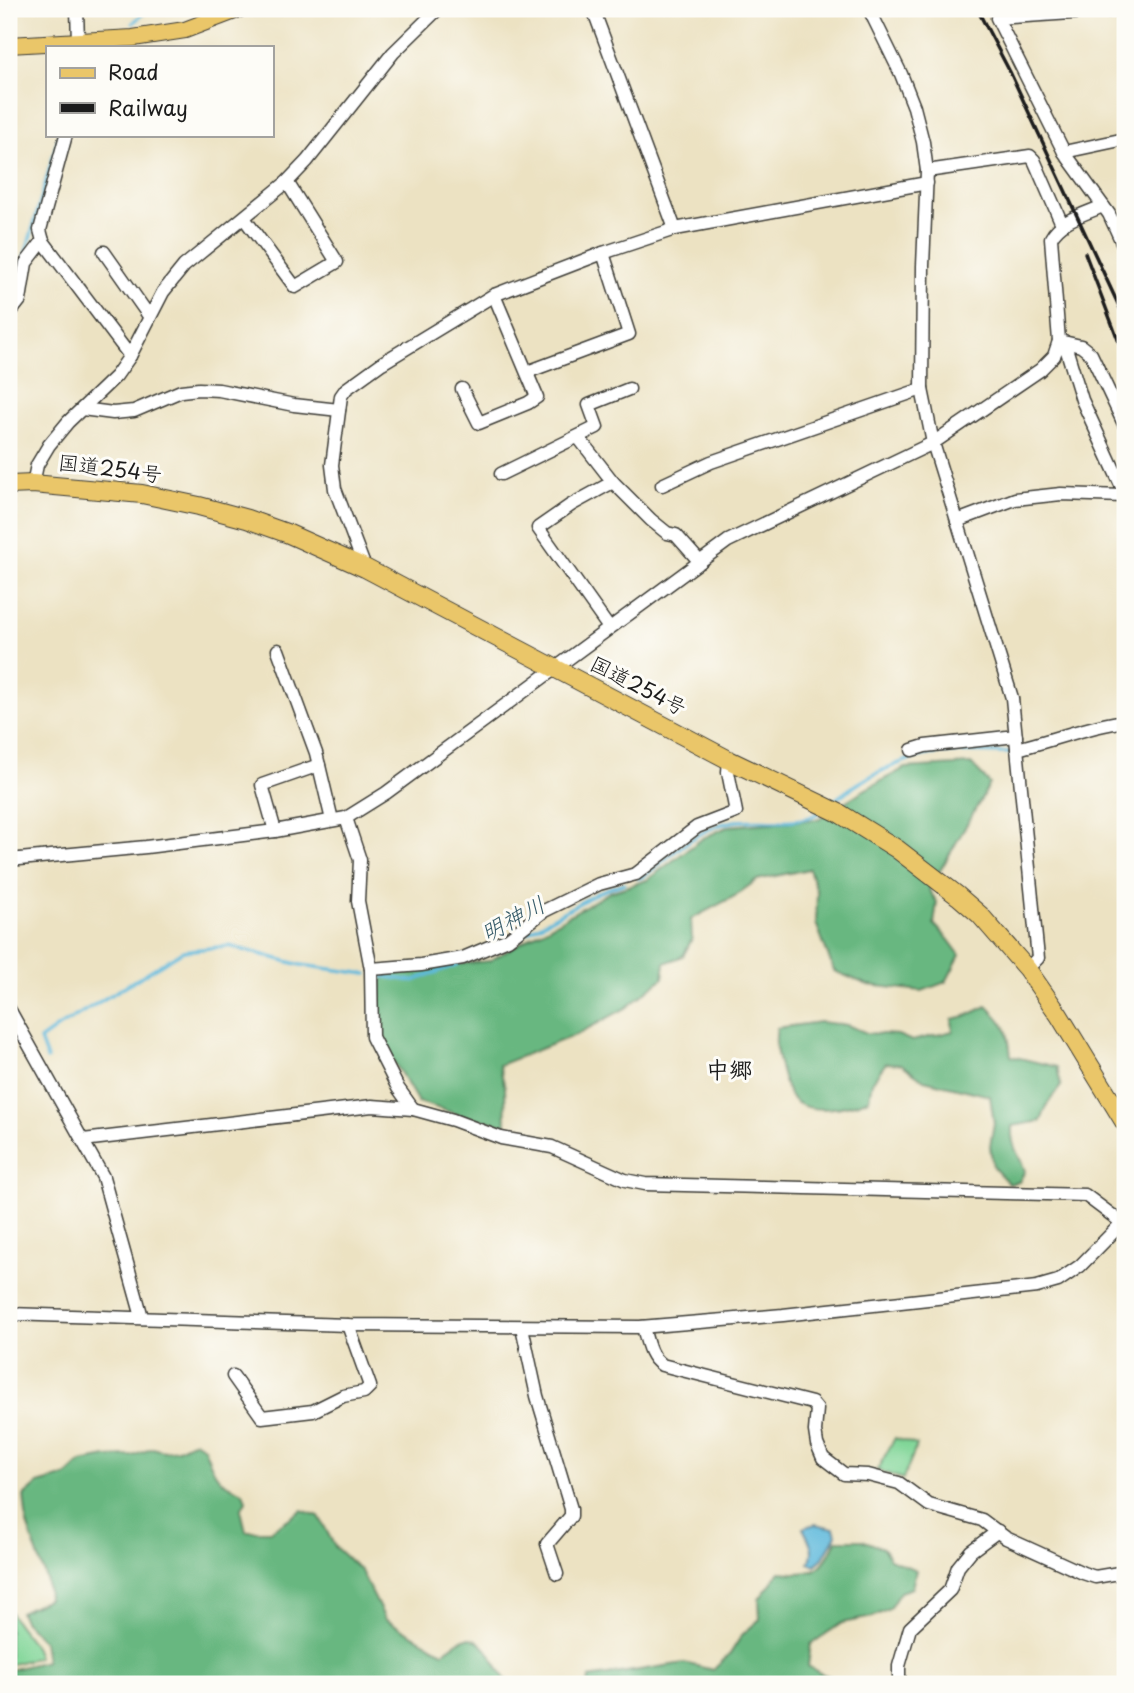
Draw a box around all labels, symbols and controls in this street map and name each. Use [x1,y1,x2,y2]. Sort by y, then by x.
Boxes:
legend [46,46,273,136]
text: Road [108,55,159,87]
text: Railway [108,91,188,123]
street label: 国道254号 [56,445,164,489]
street label: 国道254号 [585,646,693,722]
water label: 明神川 [474,886,551,949]
district label: 中郷 [706,1051,752,1086]

